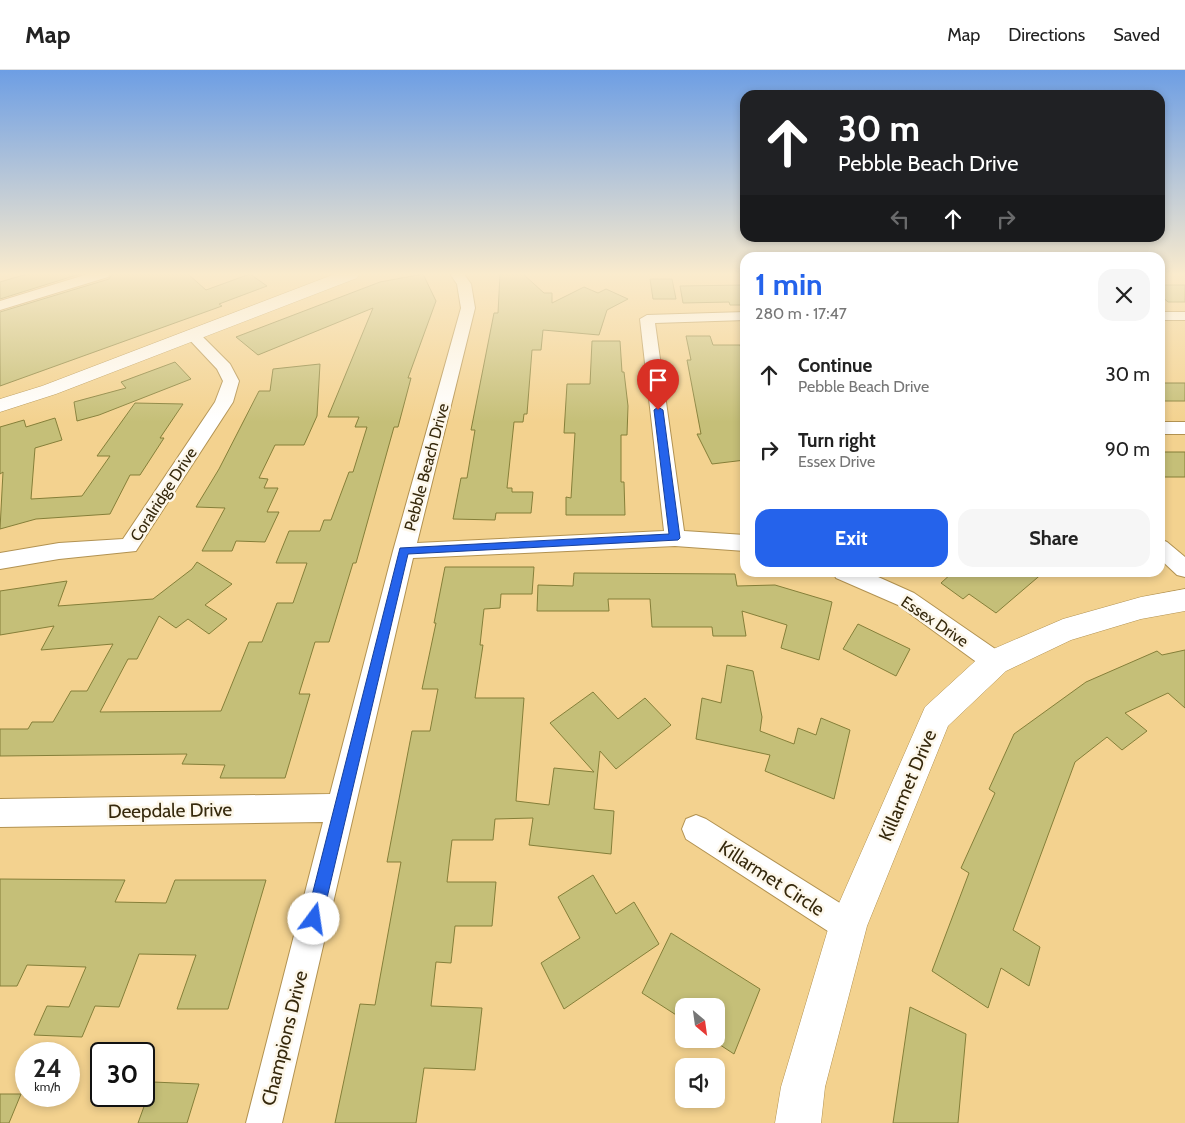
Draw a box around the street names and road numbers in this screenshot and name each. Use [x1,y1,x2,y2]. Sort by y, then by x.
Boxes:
street label: Pebble Beach Drive [400,401,453,533]
street label: Coralridge Drive [126,444,201,545]
street label: Essex Drive [897,592,972,651]
street label: Killarmet Drive [874,726,941,844]
street label: Deepdale Drive [108,798,233,823]
street label: Killarmet Circle [715,836,829,921]
street label: Champions Drive [257,968,312,1108]

